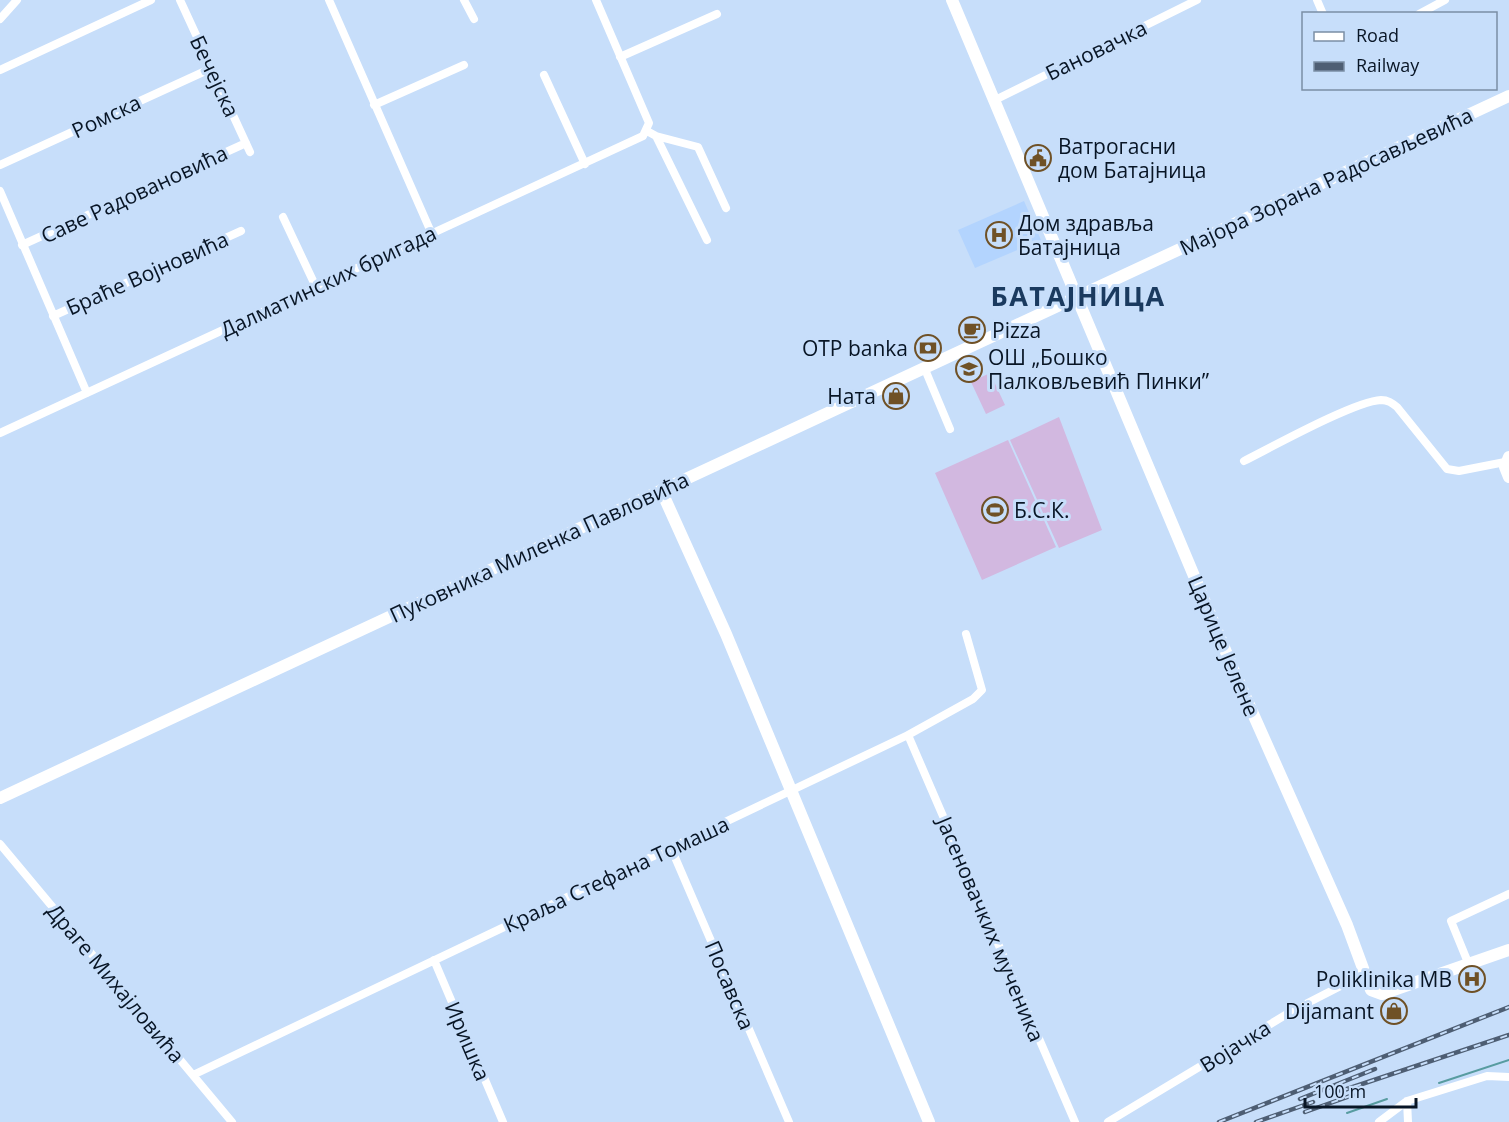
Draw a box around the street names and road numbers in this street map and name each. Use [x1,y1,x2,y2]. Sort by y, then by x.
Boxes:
street label: Бановачка [1041,13,1151,87]
street label: Бечејска [184,31,246,121]
street label: Ромска [67,88,145,144]
street label: Мајора Зорана Радосављевића [1175,101,1477,261]
street label: Саве Радовановића [36,138,232,250]
street label: Далматинских бригада [215,219,441,343]
street label: Браће Војновића [61,225,233,321]
street label: Пуковника Миленка Павловића [385,465,693,629]
street label: Царице Јелене [1182,571,1266,721]
street label: Краља Стефана Томаша [499,809,733,939]
street label: Јасеновачких мученика [930,810,1051,1046]
street label: Драге Михајловића [41,897,191,1069]
street label: Посавска [699,936,761,1034]
street label: Иришка [439,997,497,1085]
street label: Војачка [1194,1013,1276,1079]

